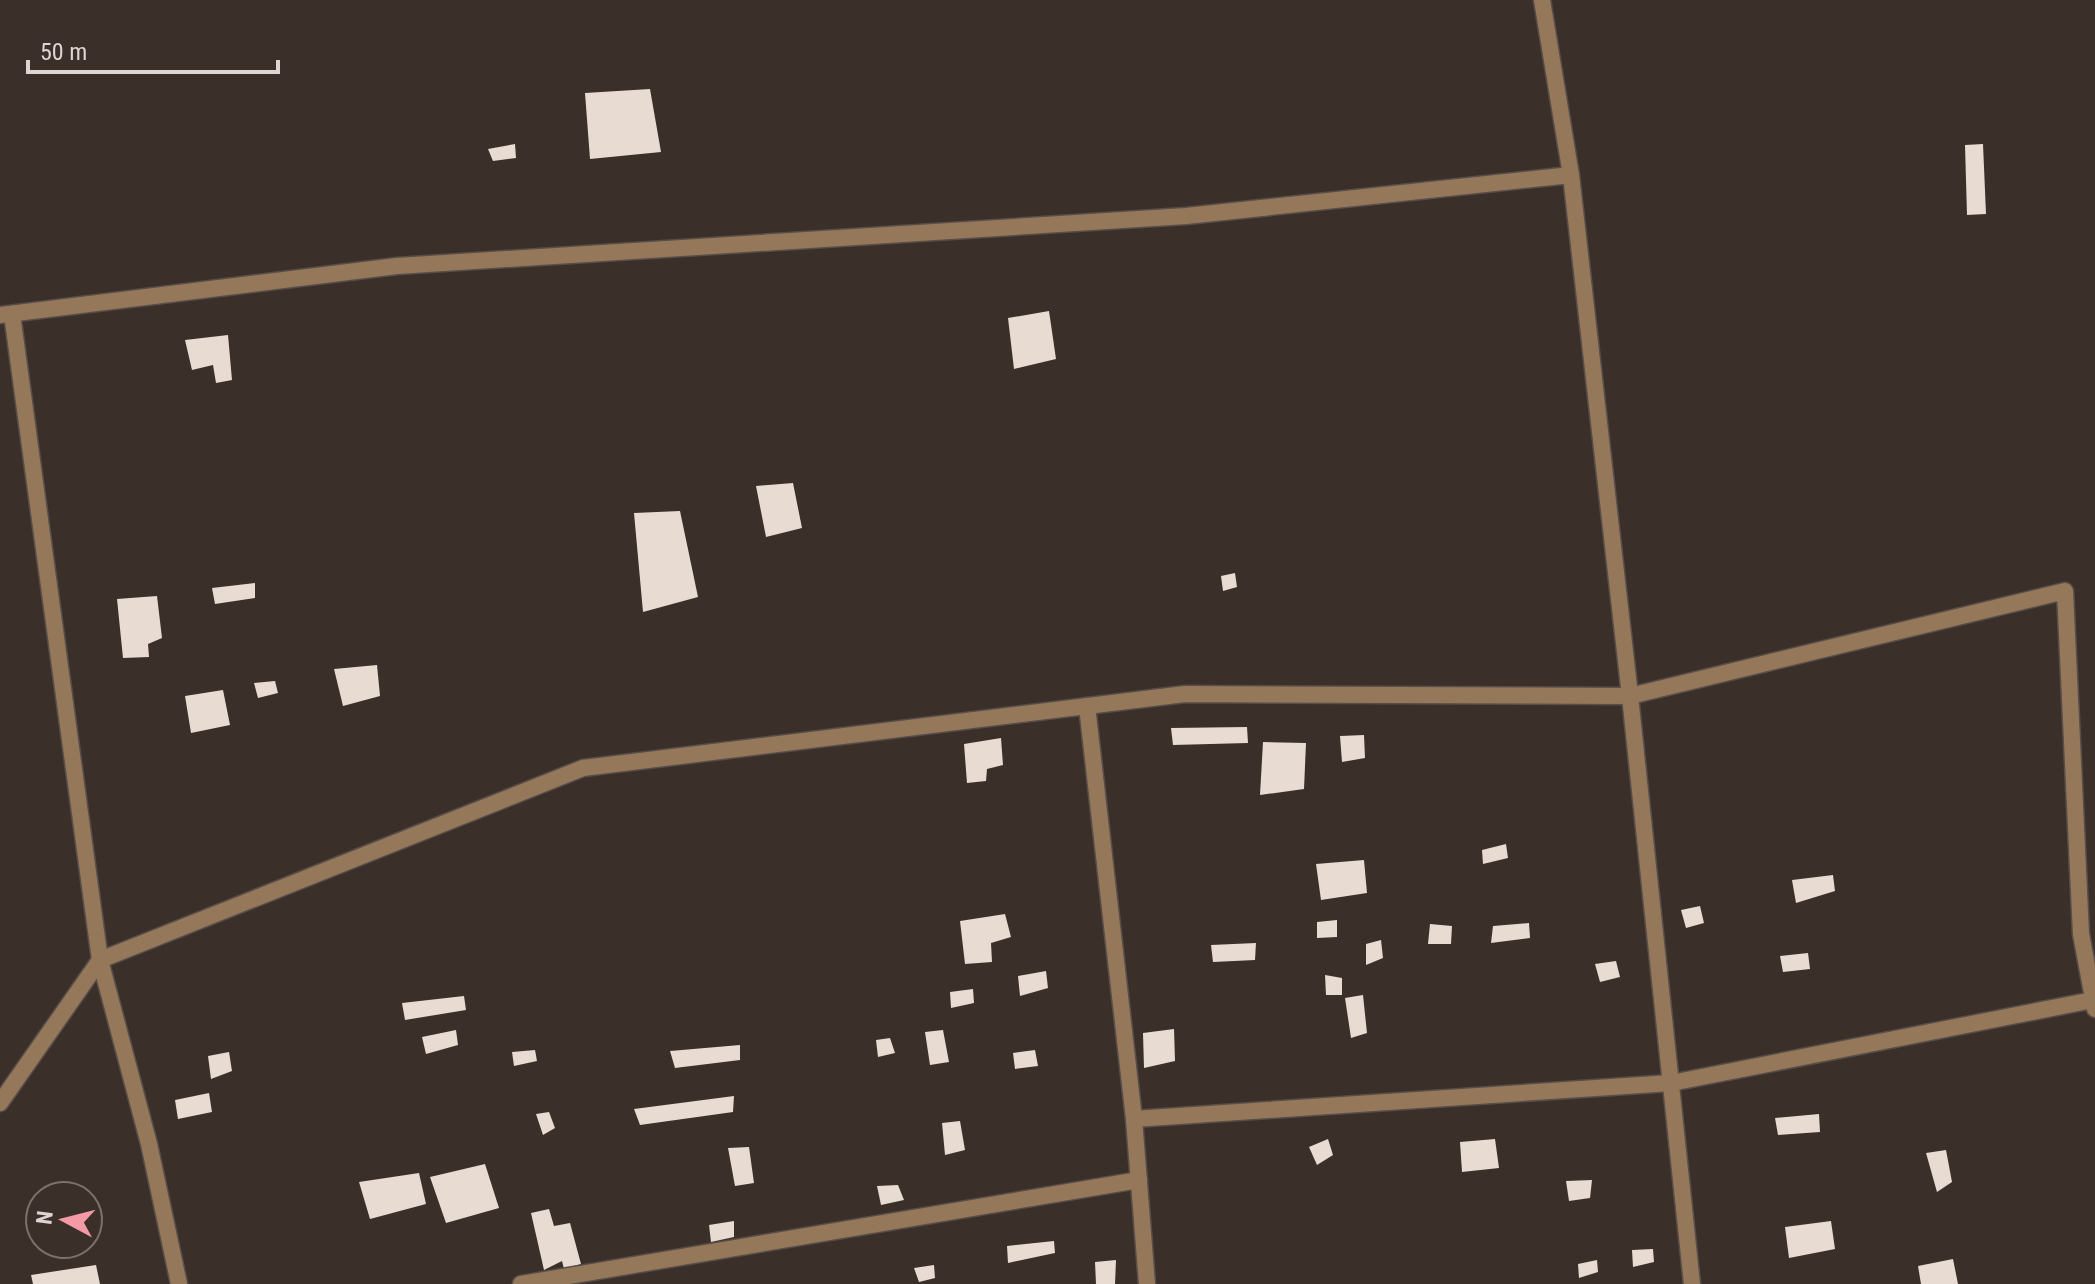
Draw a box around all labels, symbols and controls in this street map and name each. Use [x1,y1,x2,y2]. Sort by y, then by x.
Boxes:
scale bar [28,24,278,74]
text: 50 m [40,38,87,66]
north arrow [24,1180,104,1260]
text: N [31,1209,58,1226]

